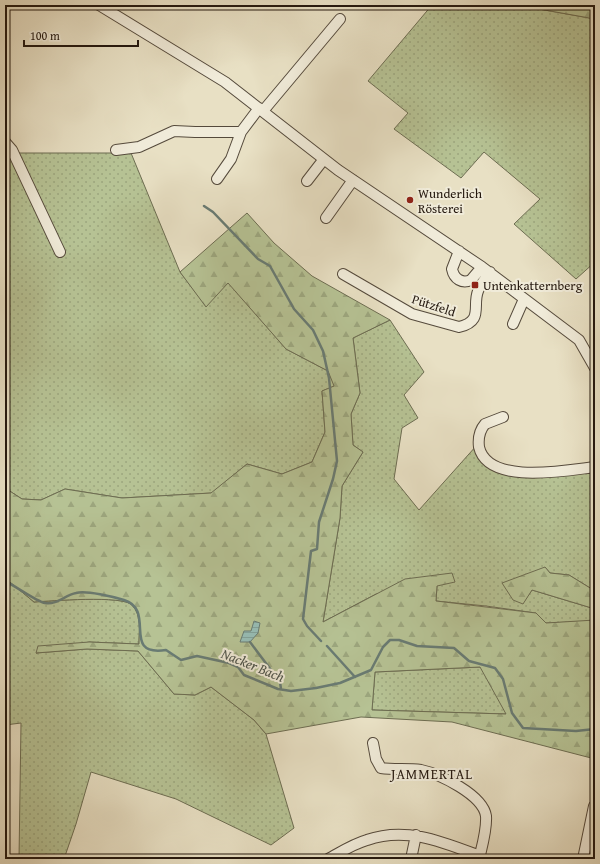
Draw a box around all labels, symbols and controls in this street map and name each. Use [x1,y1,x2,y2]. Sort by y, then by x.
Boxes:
scale bar [24,22,138,48]
text: 100 m [30,27,60,44]
place label: Wunderlich Rösterei [418,184,483,218]
marker: Wunderlich Rösterei [405,195,415,205]
place label: Untenkatternberg [483,276,583,295]
marker: Untenkatternberg [470,280,480,290]
street label: Pützfeld [409,289,458,322]
water label: Nacker Bach [218,643,288,687]
district label: JAMMERTAL [389,764,473,784]

